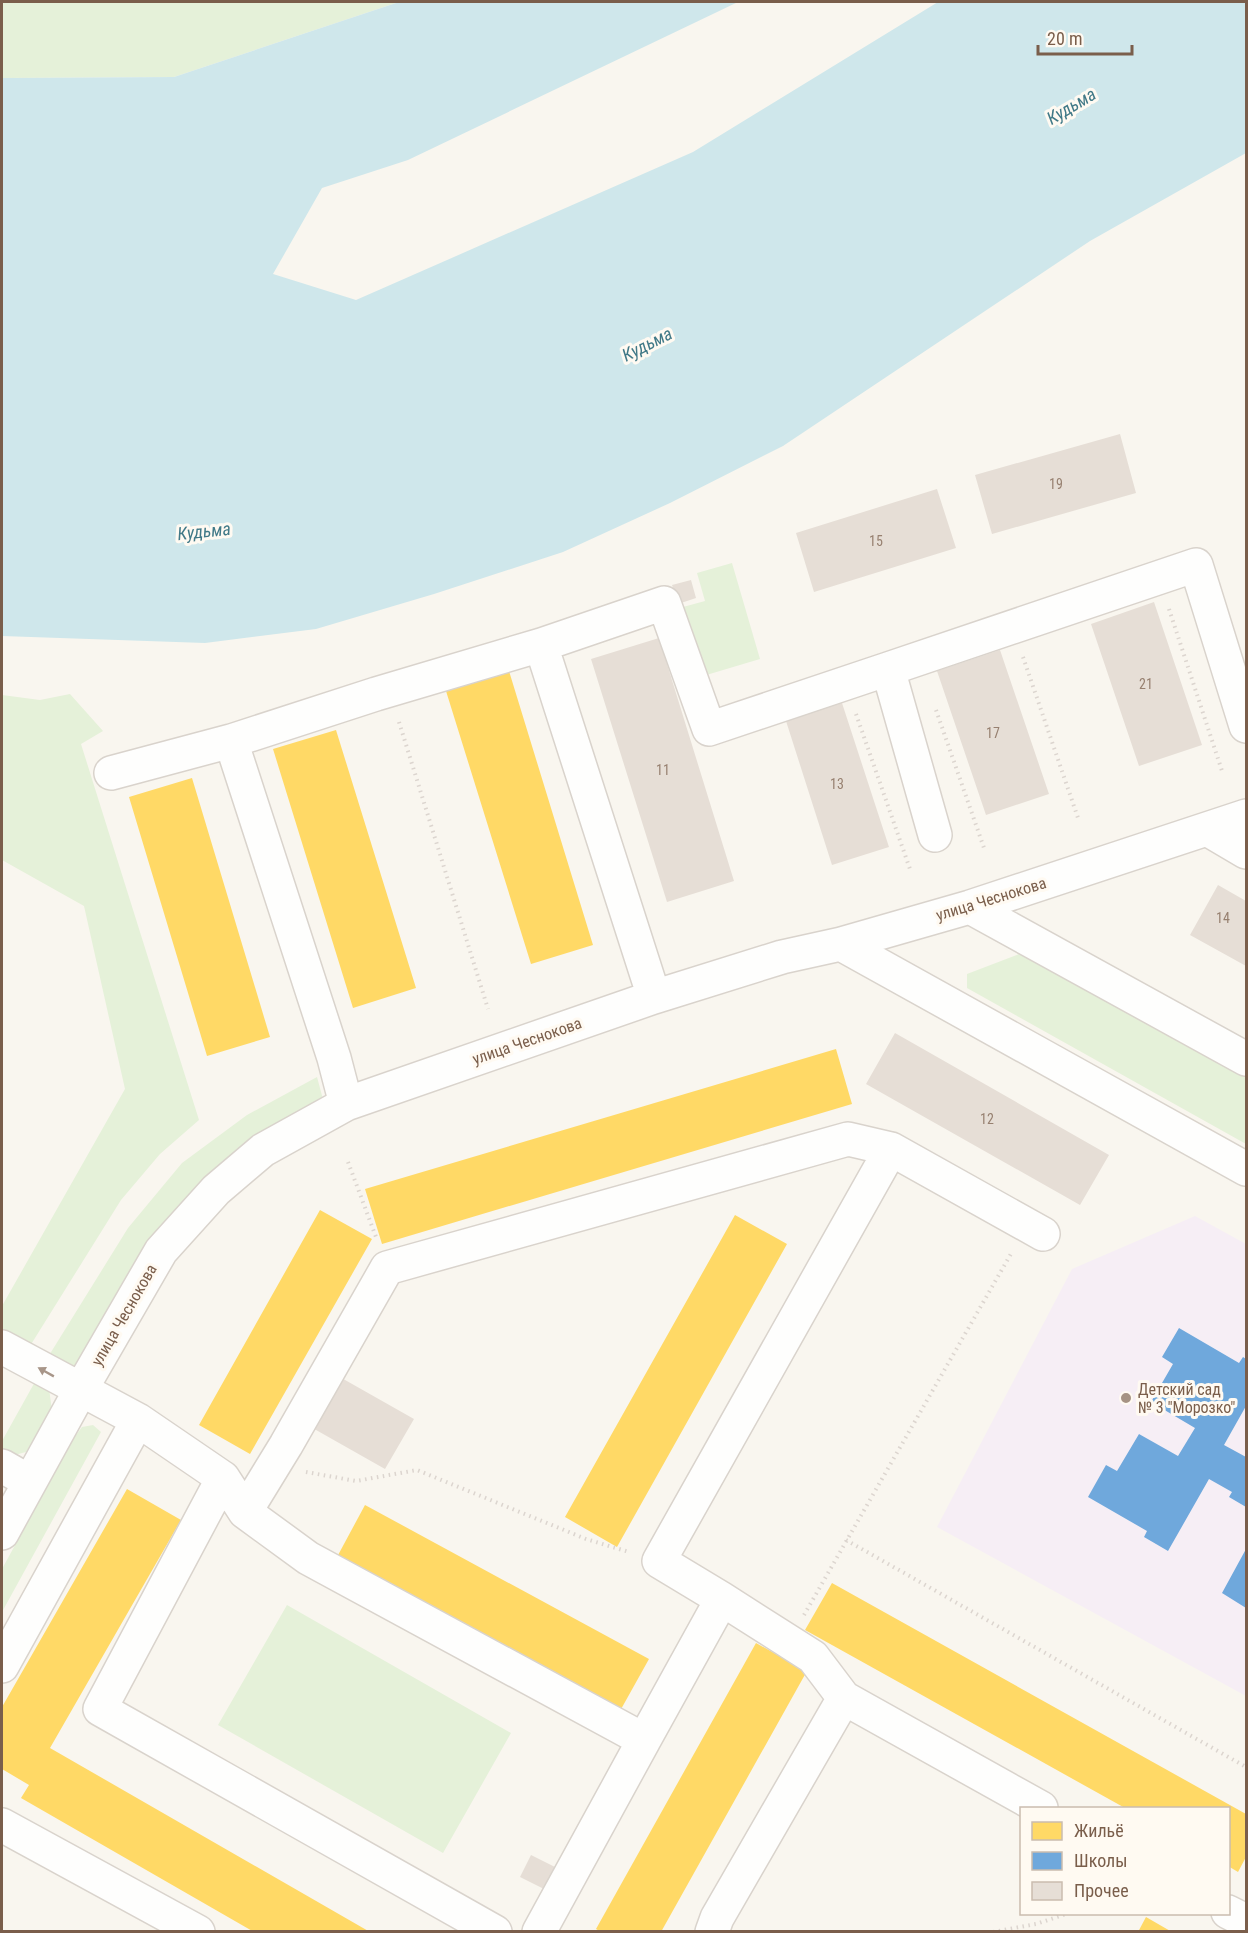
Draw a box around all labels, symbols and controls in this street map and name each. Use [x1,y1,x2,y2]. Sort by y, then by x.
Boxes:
scale bar [1038,18,1132,56]
text: 20 m [1047,28,1082,49]
water label: Кудьма [1043,83,1099,129]
water label: Кудьма [618,322,676,366]
house number: 19 [1049,476,1063,492]
water label: Кудьма [176,518,232,544]
house number: 15 [869,533,883,549]
house number: 21 [1139,676,1153,692]
house number: 17 [986,725,1000,741]
house number: 11 [656,762,670,778]
house number: 13 [830,776,844,792]
street label: улица Чеснокова [934,873,1048,925]
house number: 14 [1216,910,1230,926]
street label: улица Чеснокова [470,1013,584,1069]
house number: 12 [980,1111,994,1127]
street label: улица Чеснокова [87,1261,161,1369]
one-way arrow [37,1367,54,1377]
place label: Детский сад № 3 "Морозко" [1138,1380,1235,1417]
marker: Детский сад № 3 "Морозко" [1119,1391,1133,1405]
legend [1020,1807,1230,1915]
text: Жильё [1074,1820,1124,1841]
text: Школы [1074,1850,1127,1871]
text: Прочее [1074,1880,1129,1901]

